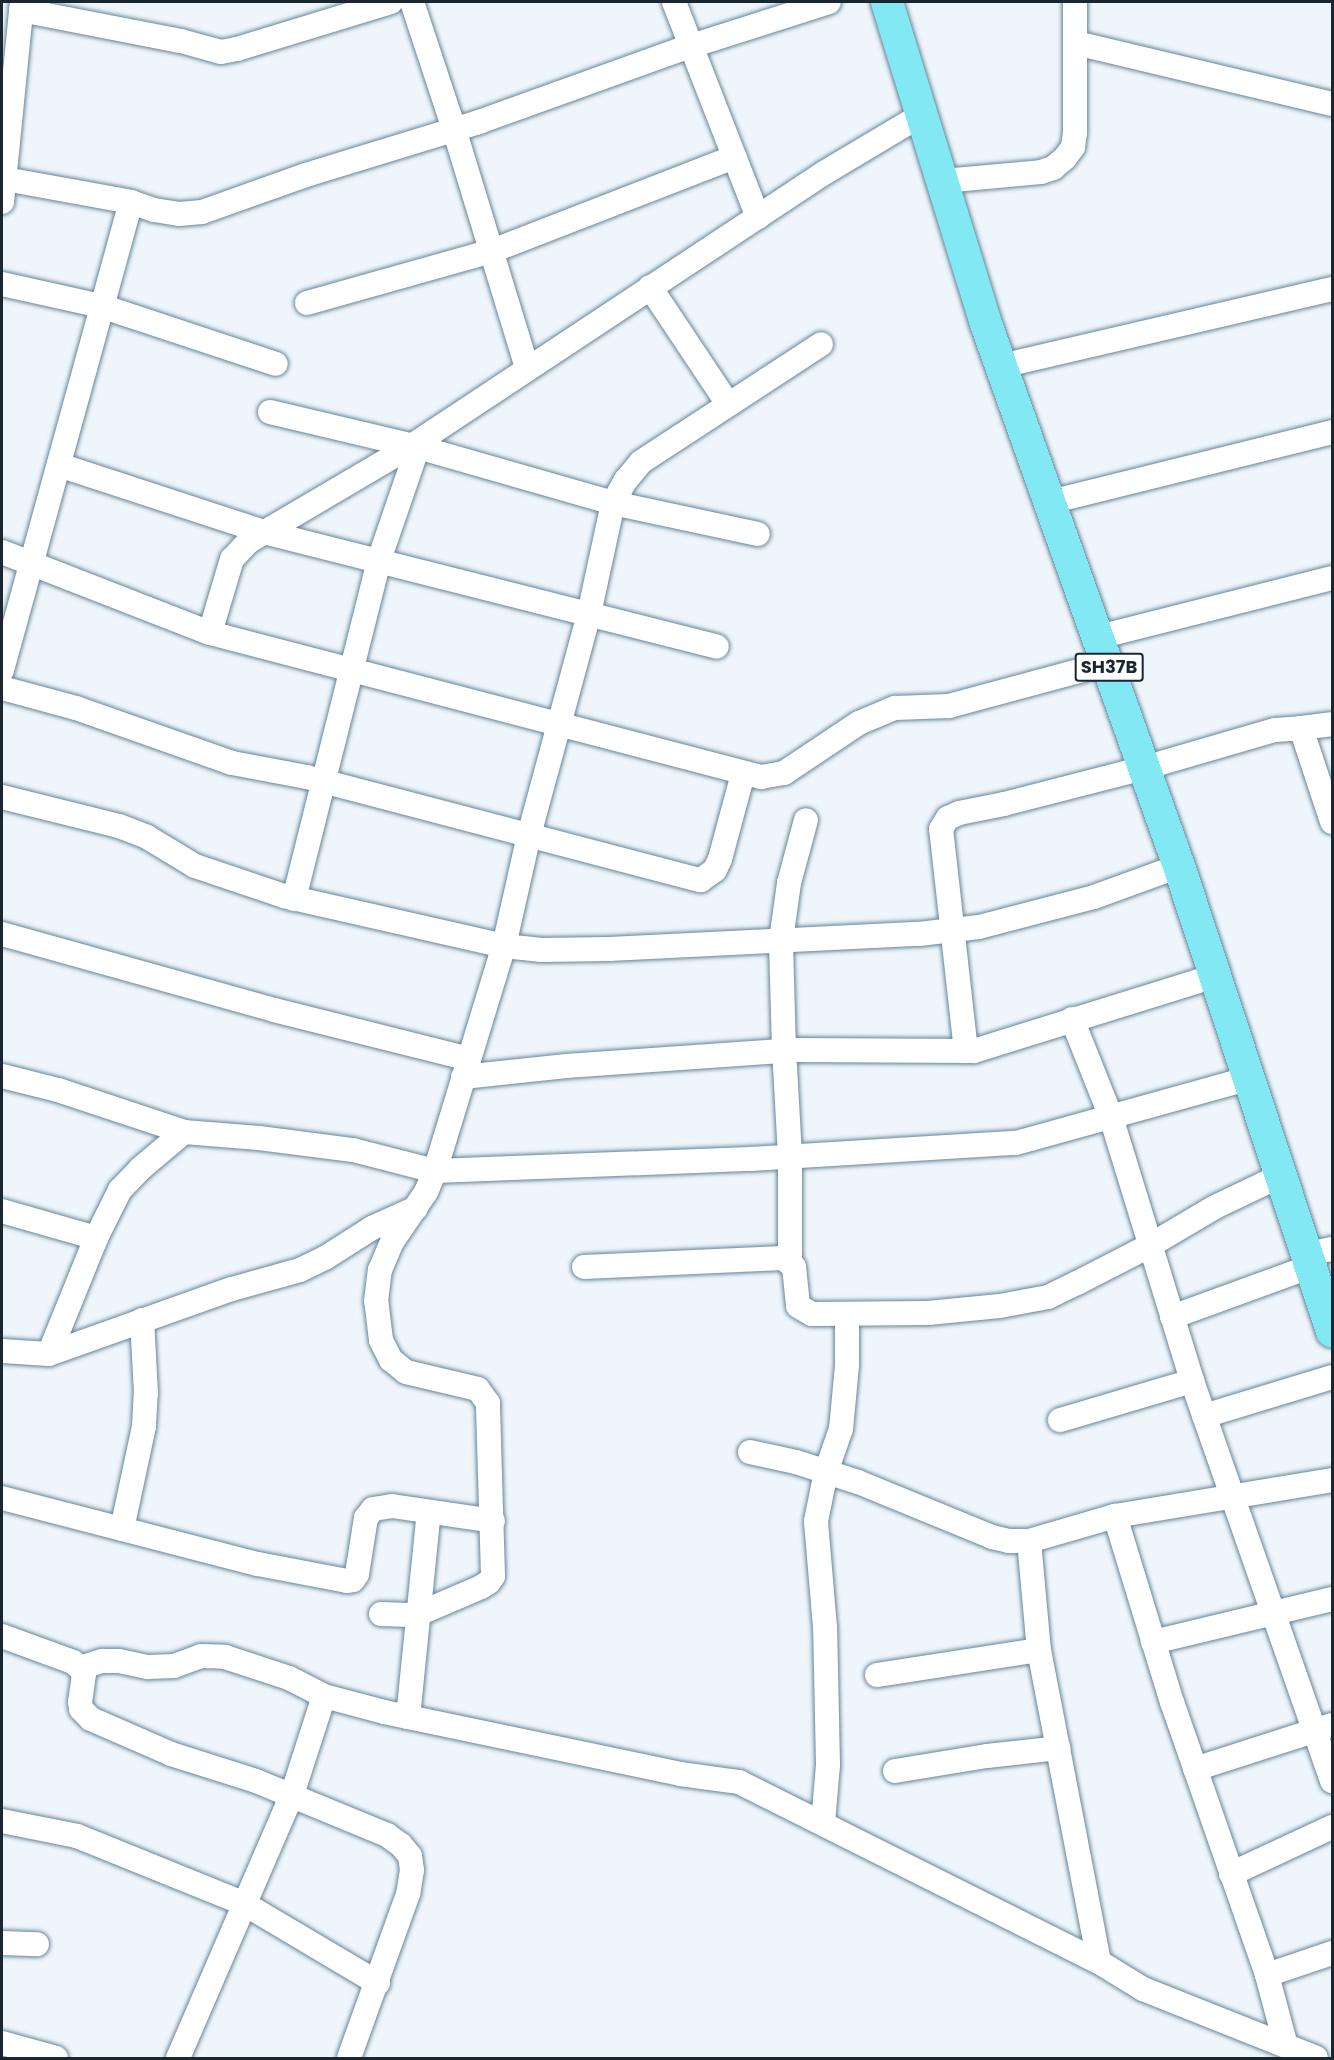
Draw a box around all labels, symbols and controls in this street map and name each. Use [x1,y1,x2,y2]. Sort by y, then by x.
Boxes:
road number: SH37B [1074,652,1144,682]

